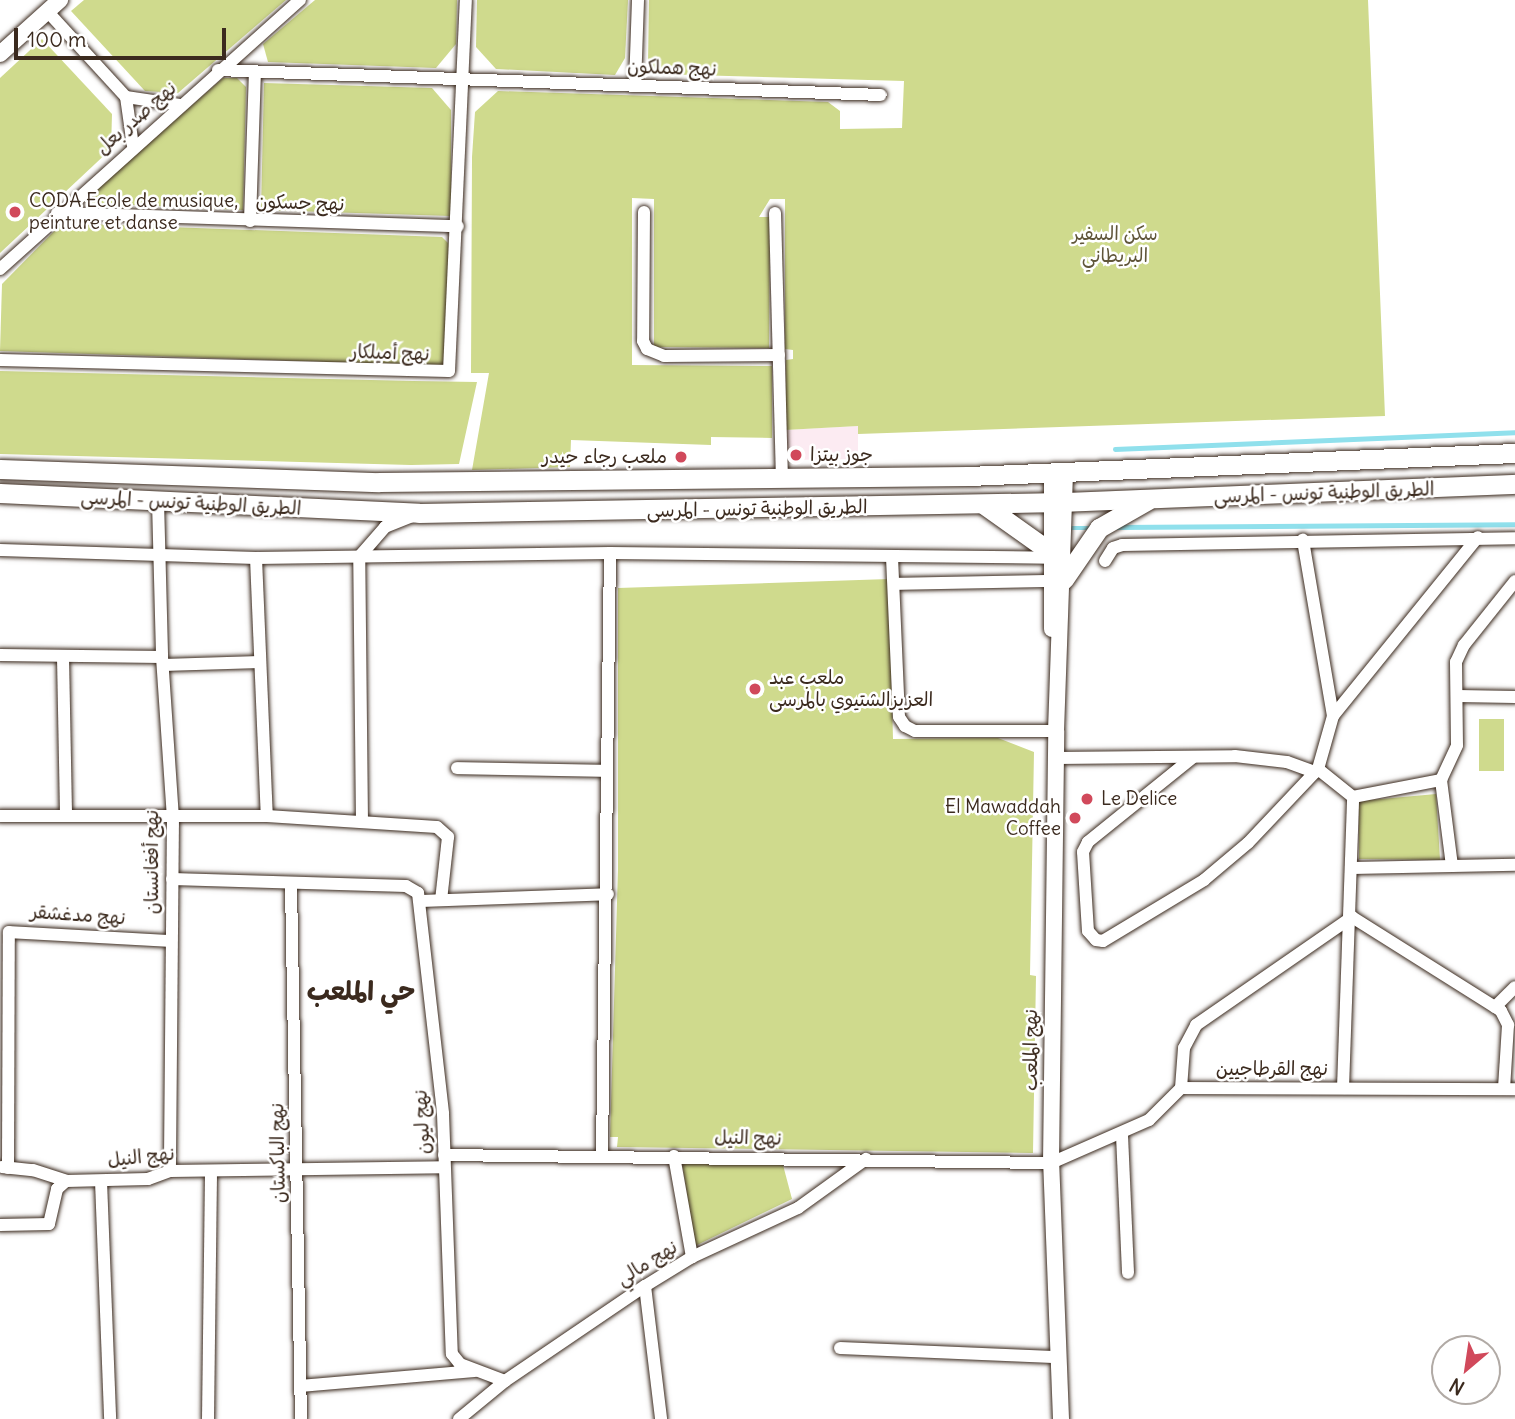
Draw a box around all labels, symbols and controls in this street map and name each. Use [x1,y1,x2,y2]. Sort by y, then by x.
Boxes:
scale bar [18,14,229,58]
text: 100 m [27,26,86,53]
street label: نهج هملكون [627,55,717,81]
street label: نهج صدر بعل [91,77,181,159]
place label: CODA Ecole de musique, peinture et danse [29,190,238,234]
street label: نهج جسكون [255,190,345,216]
marker: CODA Ecole de musique, peinture et danse [7,204,23,220]
park label: سكن السفير البريطاني [1072,223,1158,267]
street label: نهج أميلكار [350,340,430,366]
place label: جوز بيتزا [810,444,873,466]
place label: ملعب رجاء حيدر [542,446,667,468]
marker: جوز بيتزا [788,447,804,463]
marker: ملعب رجاء حيدر [673,449,689,465]
street label: الطريق الوطنية تونس - المرسى [1213,478,1435,508]
street label: الطريق الوطنية تونس - المرسى [80,486,302,520]
street label: الطريق الوطنية تونس - المرسى [646,496,868,522]
place label: ملعب عبد العزيزالشتيوي بالمرسى [769,667,933,711]
marker: ملعب عبد العزيزالشتيوي بالمرسى [747,681,763,697]
place label: Le Delice [1101,788,1177,810]
marker: Le Delice [1079,791,1095,807]
place label: El Mawaddah Coffee [945,796,1061,840]
street label: نهج أفغانستان [141,810,163,914]
marker: El Mawaddah Coffee [1067,810,1083,826]
street label: نهج مدغشقر [30,900,126,930]
district label: حي الملعب [307,975,415,1007]
street label: نهج الملعب [1020,1009,1042,1091]
street label: نهج القرطاجيين [1216,1058,1328,1080]
street label: نهج ليون [409,1089,435,1155]
street label: نهج الباكستان [266,1103,290,1203]
street label: نهج النيل [714,1126,782,1150]
street label: نهج النيل [106,1142,176,1172]
street label: نهج مالي [612,1235,682,1291]
north arrow [1431,1335,1501,1405]
text: N [1445,1373,1468,1400]

